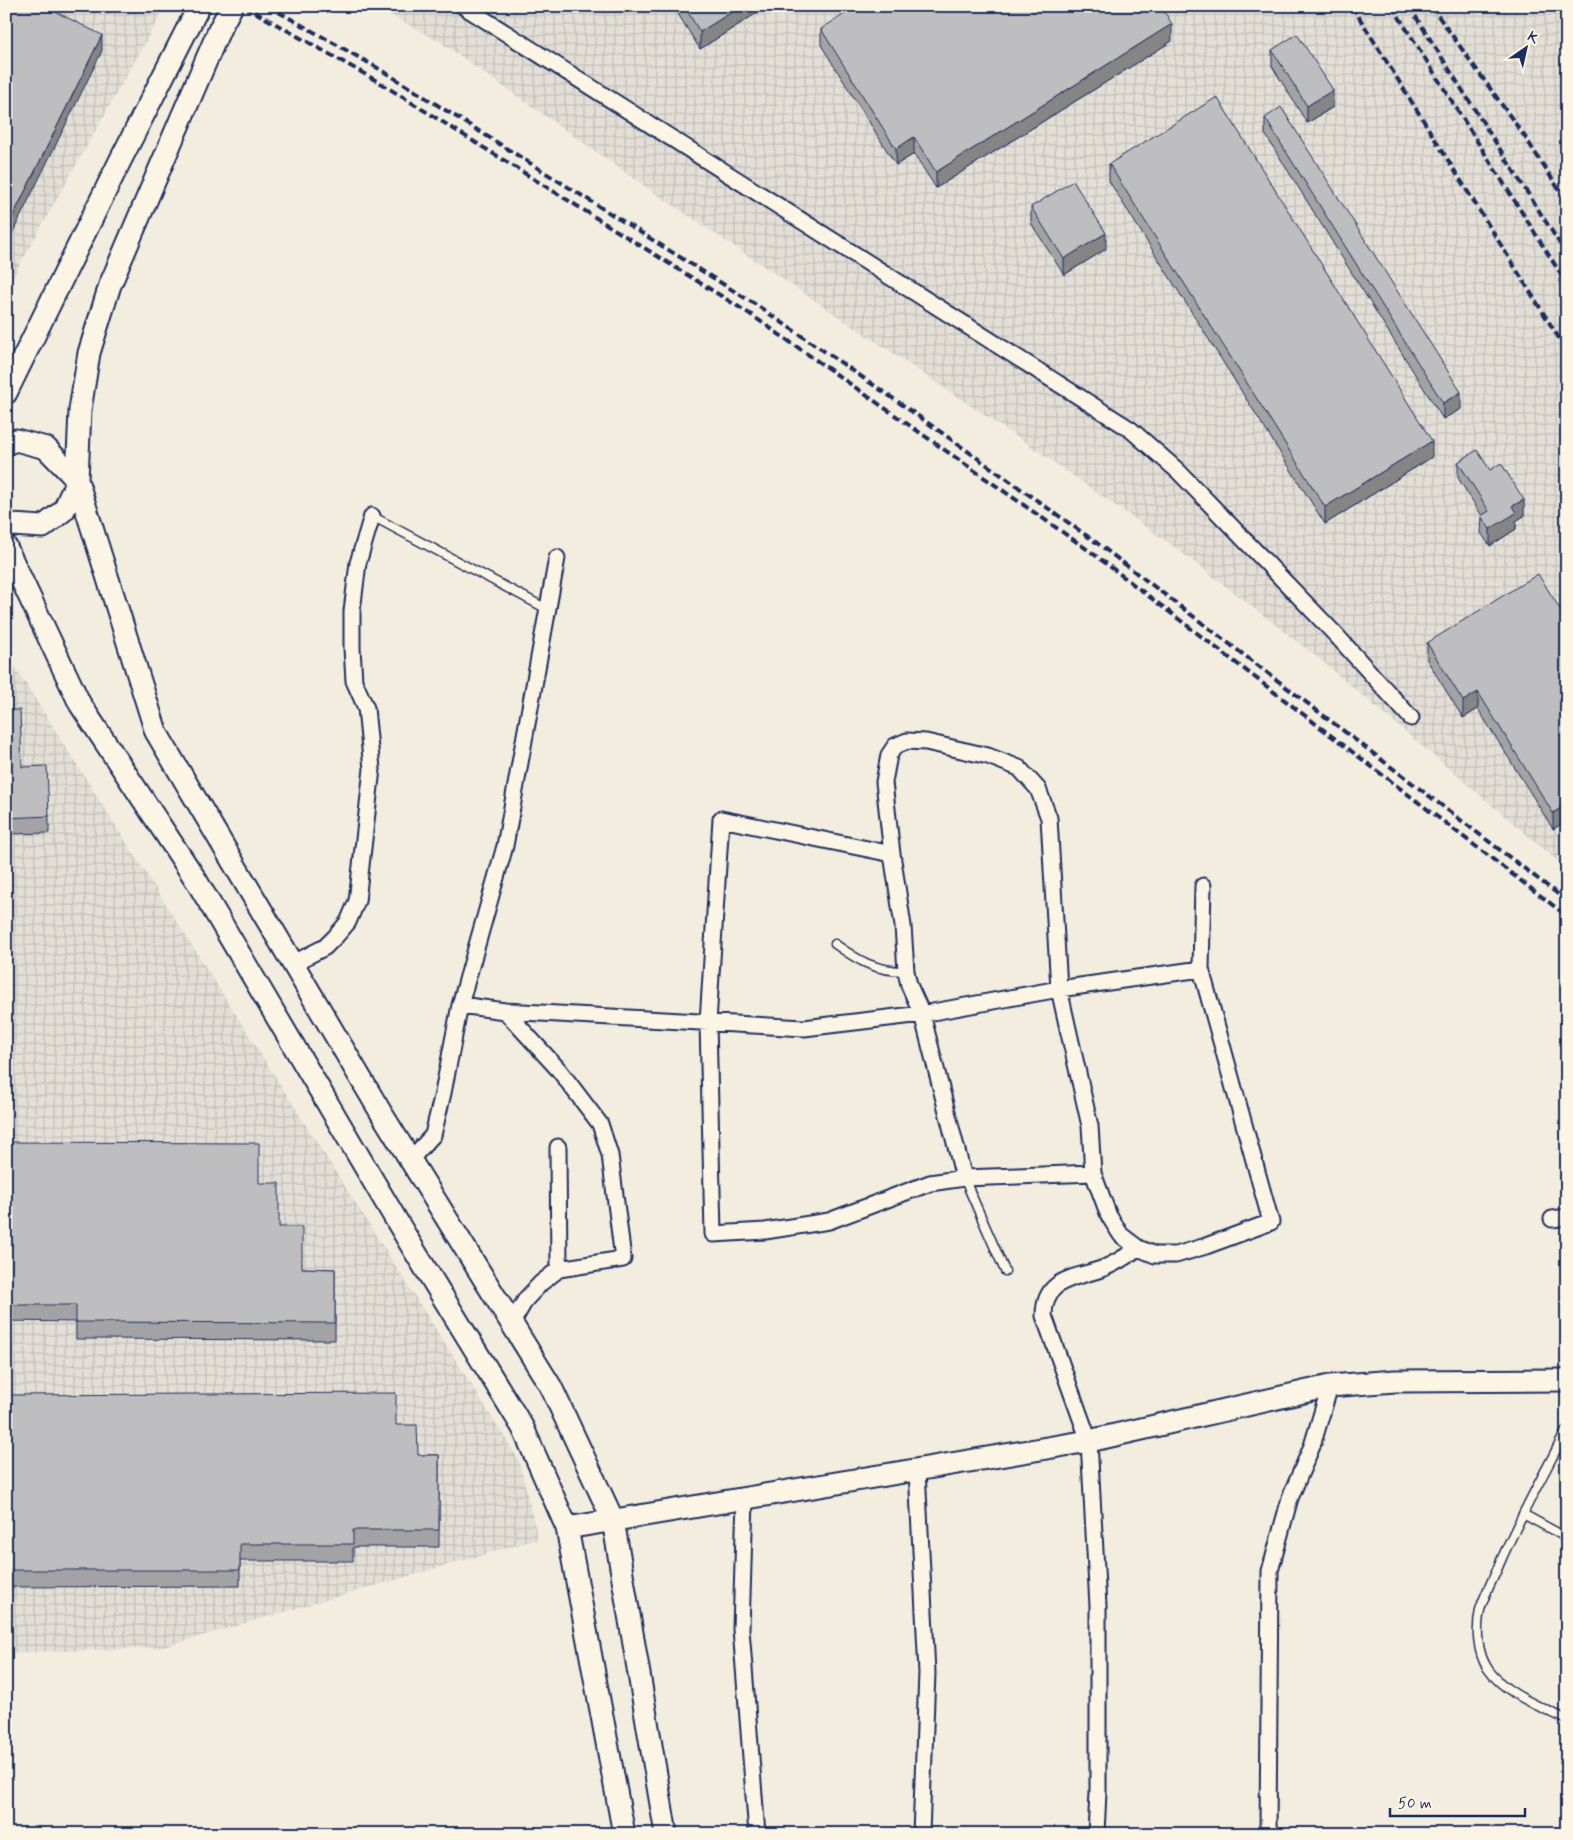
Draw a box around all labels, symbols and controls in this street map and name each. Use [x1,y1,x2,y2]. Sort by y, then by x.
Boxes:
north arrow [1500,22,1550,72]
text: K [1524,28,1543,49]
scale bar [1390,1785,1526,1817]
text: 50 m [1398,1794,1432,1814]

